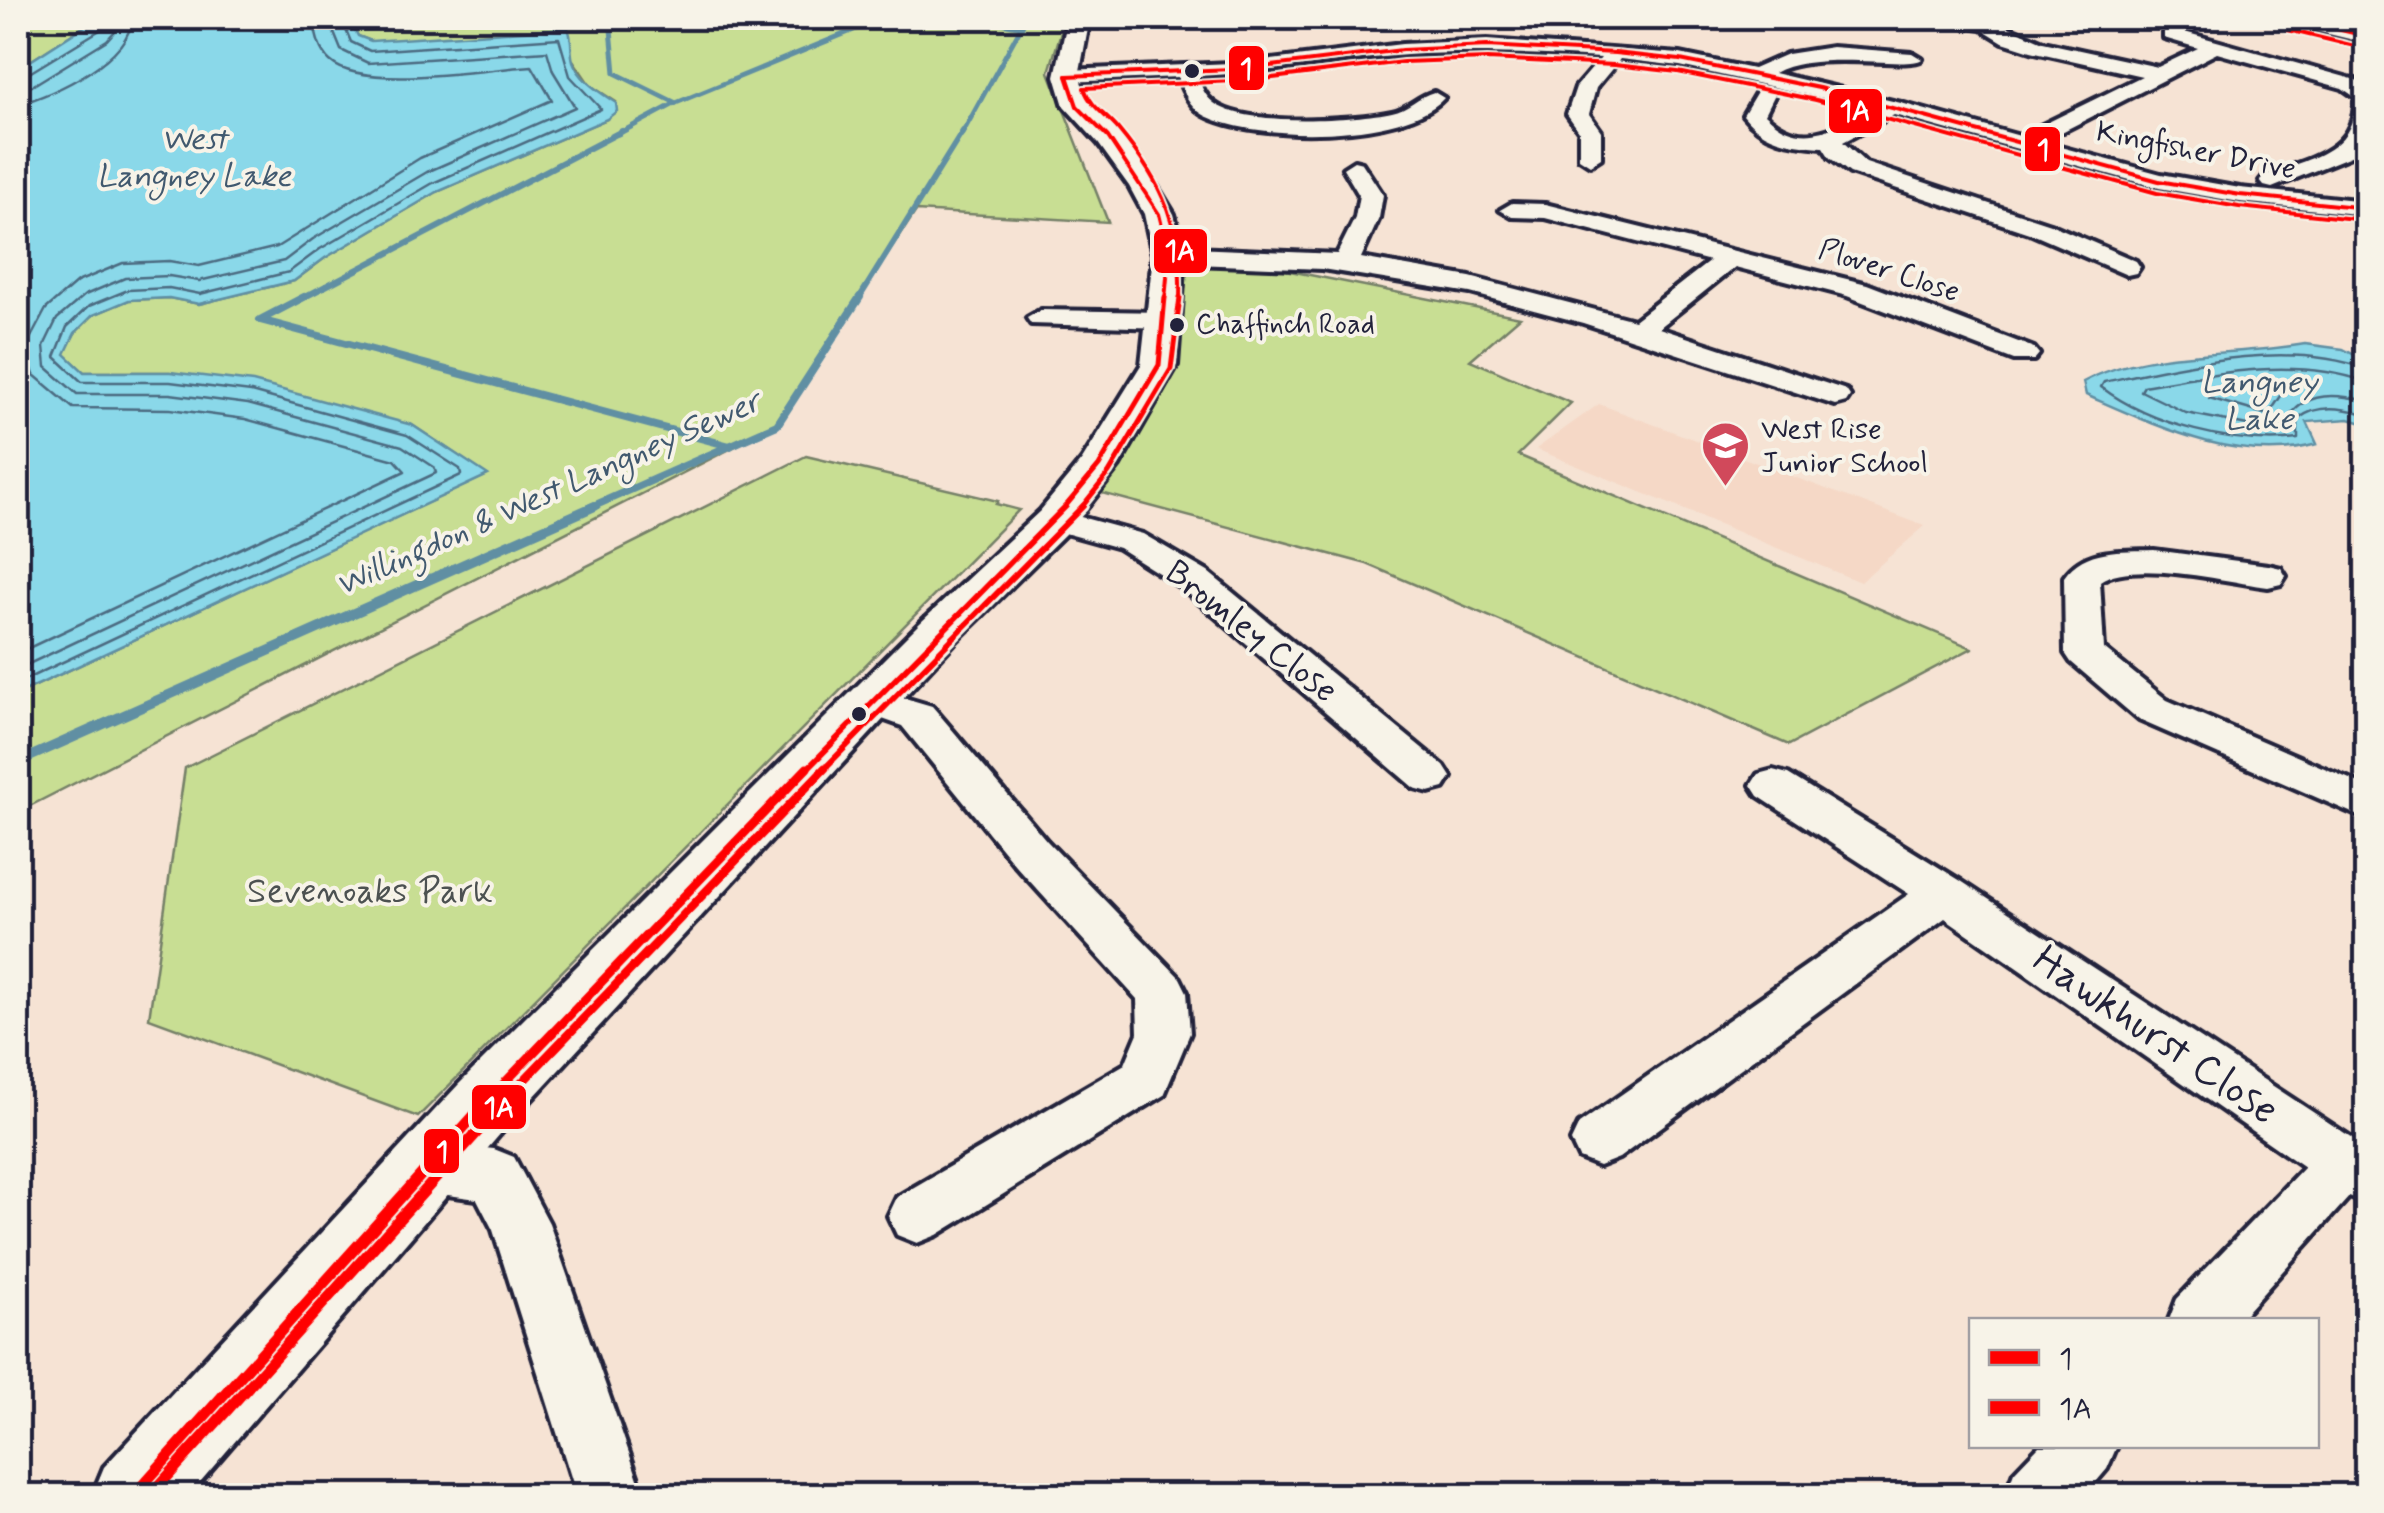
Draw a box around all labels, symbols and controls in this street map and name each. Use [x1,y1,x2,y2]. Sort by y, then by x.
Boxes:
line badge: 1 [1227,44,1266,92]
text: 1 [1240,52,1252,89]
unlabelled marker [1182,61,1202,81]
line badge: 1A [1827,87,1884,135]
text: 1A [1840,94,1870,131]
street label: Kingfisher Drive [2093,113,2299,191]
water label: West Langney Lake [97,119,292,201]
line badge: 1 [2023,125,2062,173]
text: 1 [2037,133,2049,170]
line badge: 1A [1152,227,1209,275]
street label: Plover Close [1814,230,1964,312]
text: 1A [1165,234,1195,271]
place label: Chaffinch Road [1196,307,1375,344]
marker: Chaffinch Road [1167,315,1187,335]
water label: Langney Lake [2201,362,2320,441]
water label: Willingdon & West Langney Sewer [329,379,773,610]
place label: West Rise Junior School [1761,410,1928,483]
school or university icon: West Rise Junior School [1700,420,1752,488]
street label: Bromley Close [1155,550,1347,714]
unlabelled marker [849,704,869,724]
park label: Sevenoaks Park [247,869,493,915]
street label: Hawkhurst Close [2021,933,2289,1139]
line badge: 1A [470,1083,528,1131]
text: 1A [484,1091,514,1128]
line badge: 1 [422,1127,461,1175]
text: 1 [436,1135,448,1172]
legend [1969,1318,2319,1448]
text: 1 [2059,1340,2072,1379]
text: 1A [2059,1390,2092,1429]

